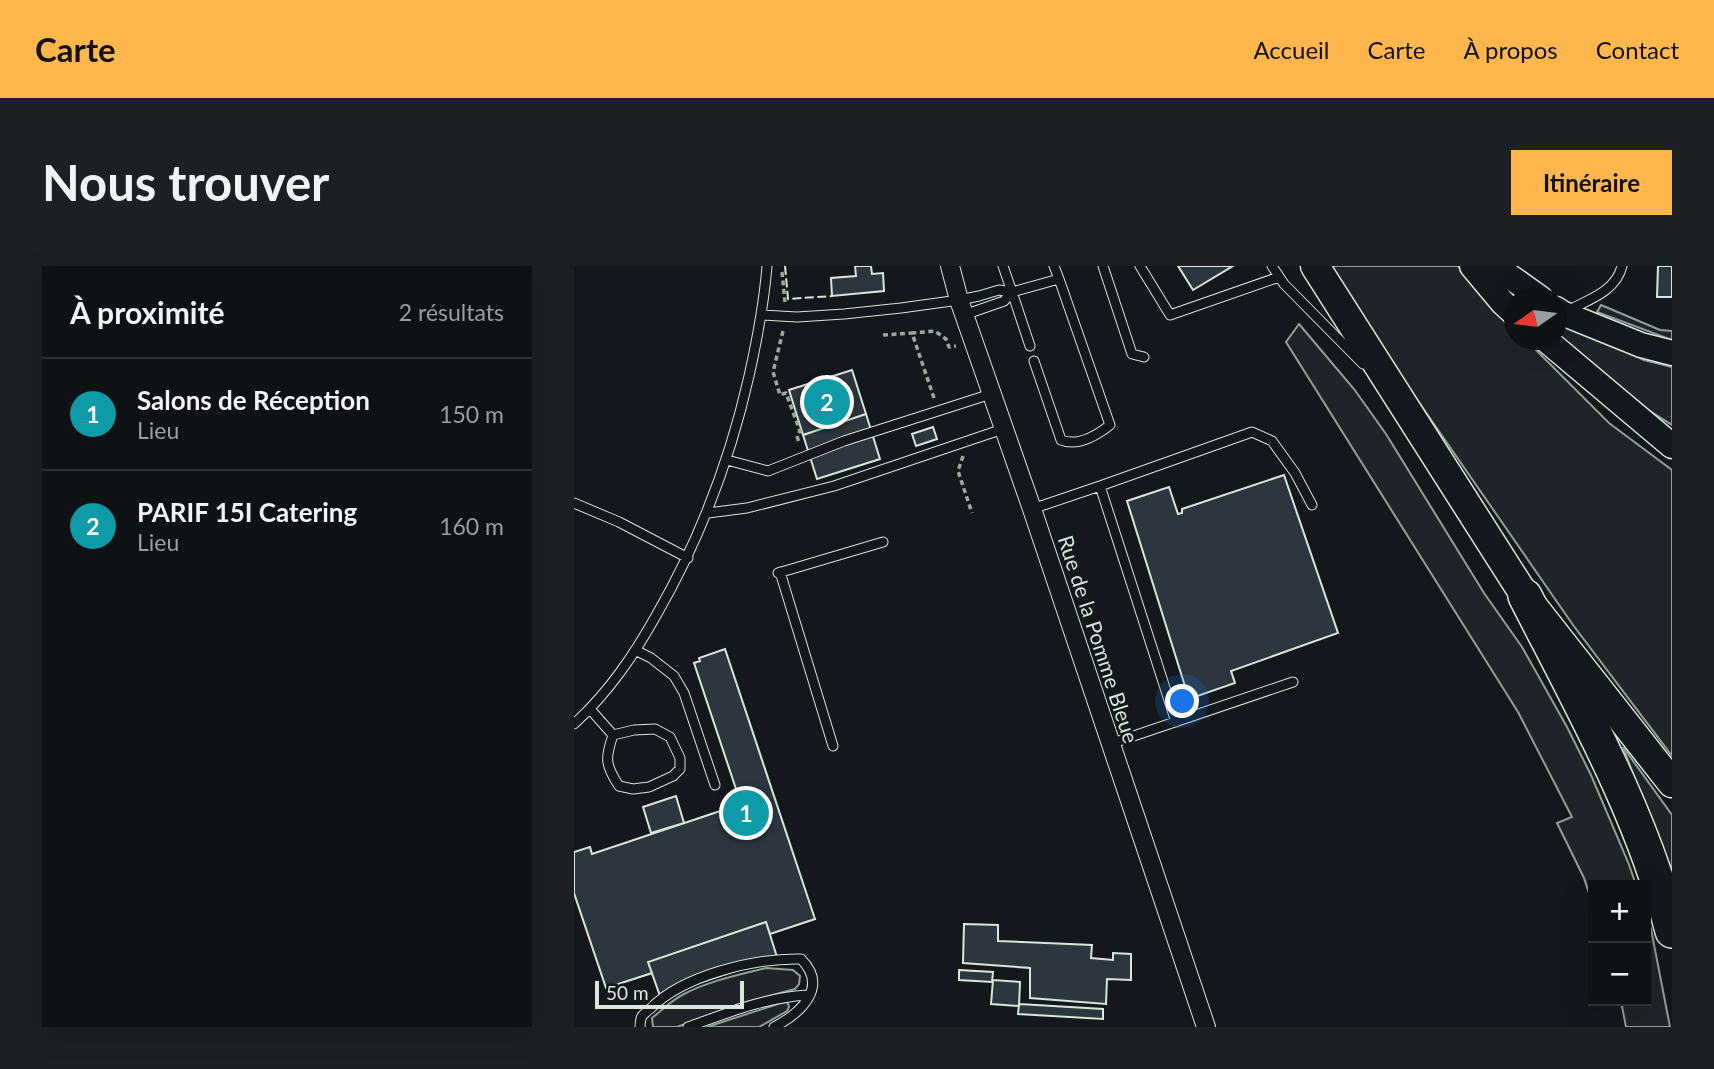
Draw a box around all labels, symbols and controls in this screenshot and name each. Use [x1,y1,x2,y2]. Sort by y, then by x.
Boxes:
text: Carte [35,29,116,69]
text: Accueil [1253,35,1329,64]
text: Carte [1367,35,1425,64]
text: À propos [1463,35,1558,64]
text: Contact [1596,35,1679,64]
button: Itinéraire [1511,150,1672,215]
text: Nous trouver [42,153,329,211]
north arrow [1504,287,1567,350]
text: À proximité [70,294,225,330]
text: 2 résultats [399,298,504,326]
pin: 2 [804,376,850,428]
text: Salons de Réception [137,384,370,416]
text: 1 [86,400,100,428]
text: 150 m [439,400,504,428]
text: Lieu [137,416,179,444]
text: PARIF 15I Catering [137,496,357,528]
text: 2 [86,512,100,540]
text: 160 m [439,512,504,540]
text: Lieu [137,528,179,556]
street label: Rue de la Pomme Bleue [1054,532,1144,746]
your location [1165,684,1199,718]
pin: 1 [723,787,769,839]
map controls [1588,880,1651,1006]
button: + [1588,880,1651,943]
button: − [1588,943,1651,1006]
scale bar [595,978,744,1010]
text: 50 m [606,981,649,1004]

